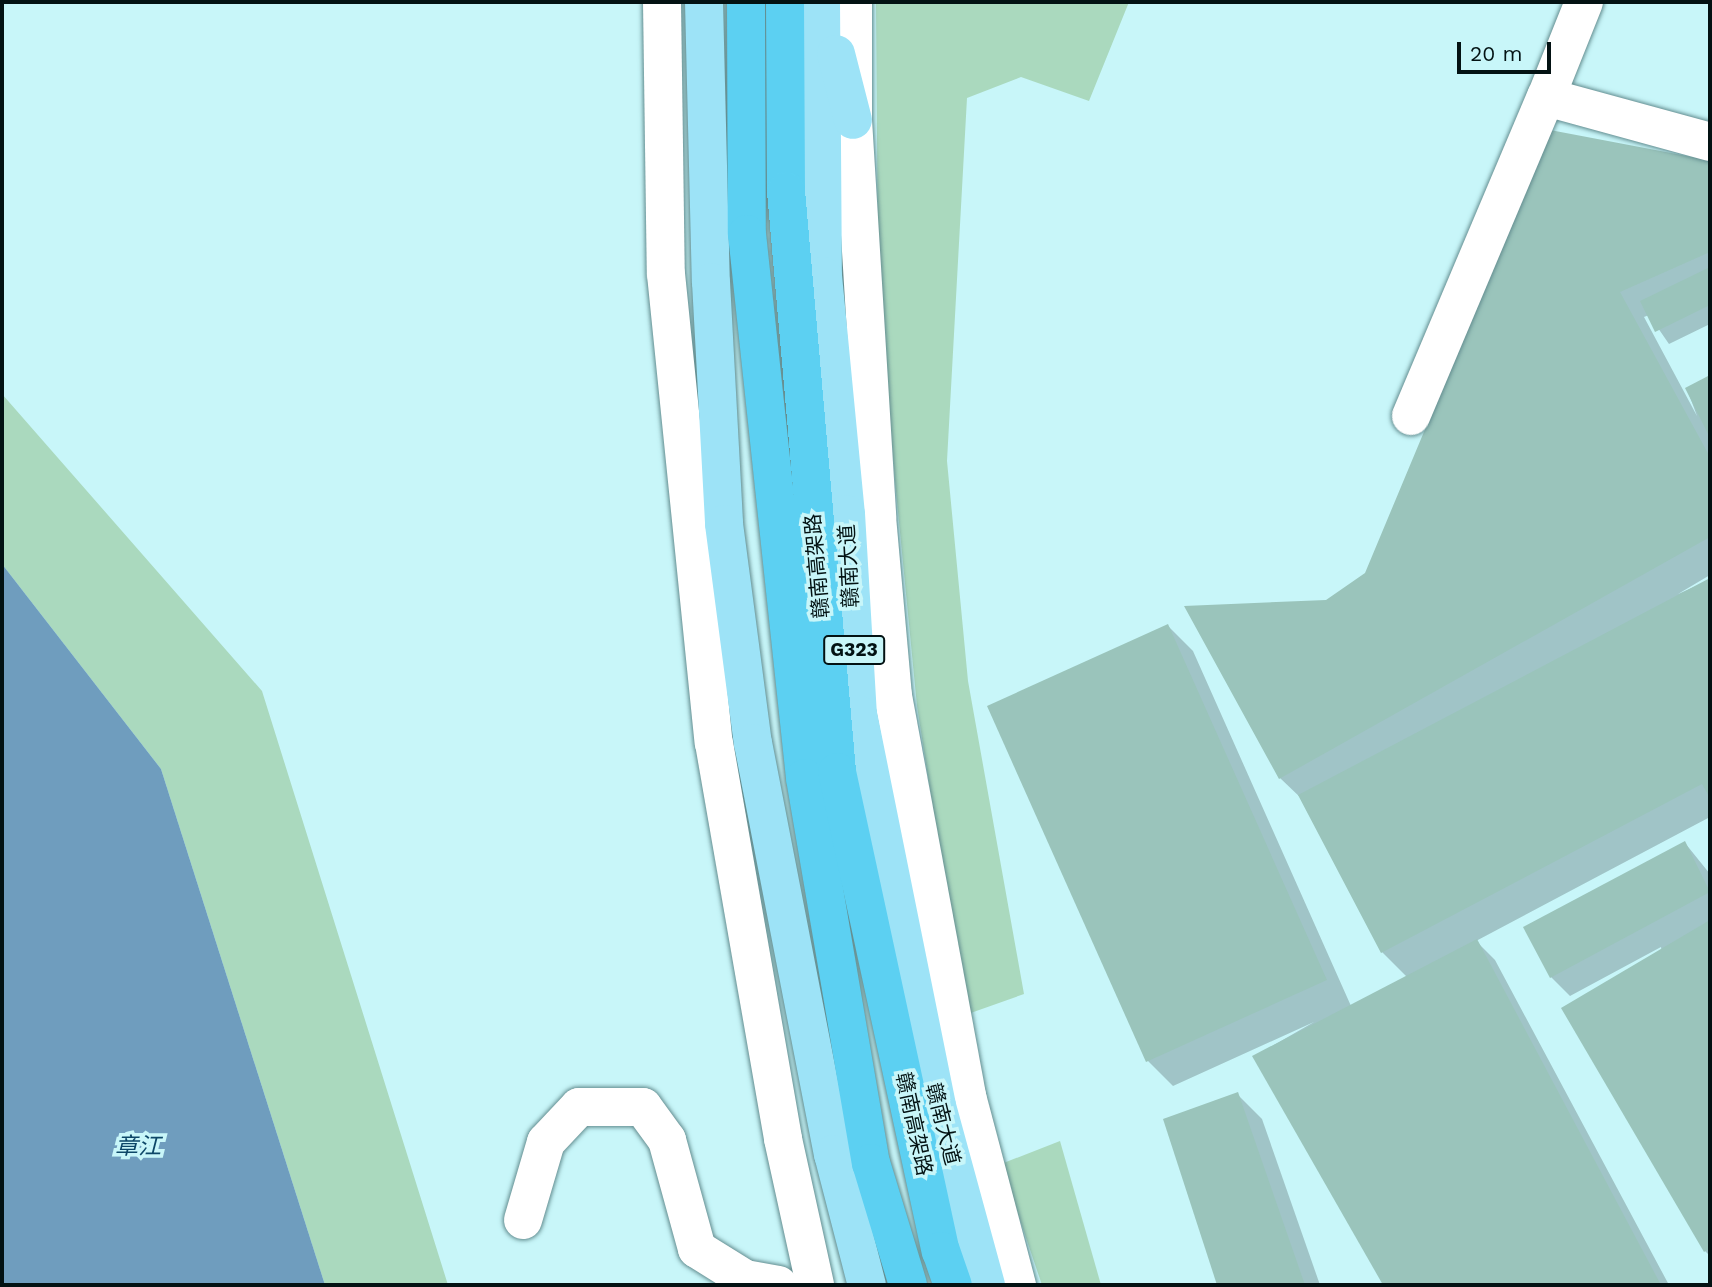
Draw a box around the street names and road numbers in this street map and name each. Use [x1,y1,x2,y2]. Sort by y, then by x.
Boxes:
street label: 赣南高架路 [800,513,834,619]
street label: 赣南大道 [834,523,864,609]
road number: G323 [822,635,886,666]
street label: 赣南高架路 [891,1070,937,1178]
street label: 赣南大道 [921,1080,965,1168]

